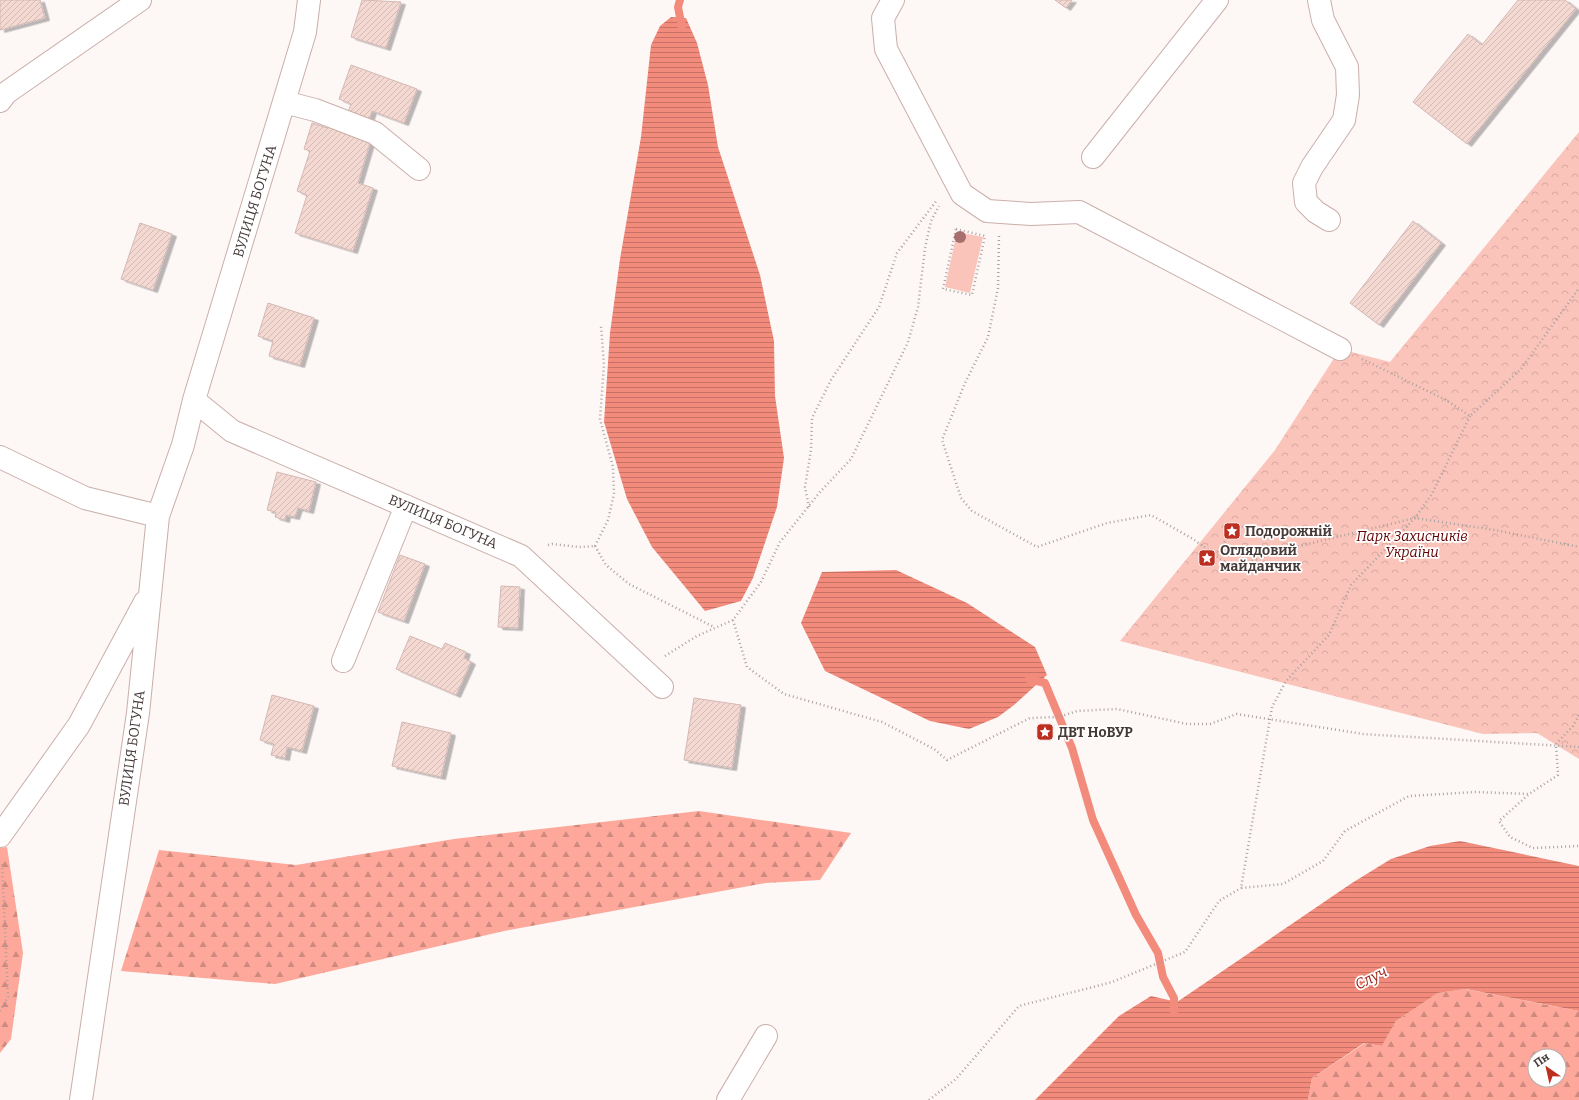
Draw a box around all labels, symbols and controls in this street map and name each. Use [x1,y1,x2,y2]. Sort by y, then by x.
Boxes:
street label: ВУЛИЦЯ БОГУНА [230,143,280,259]
street label: ВУЛИЦЯ БОГУНА [386,491,500,553]
place icon: Подорожнiй [1222,521,1242,541]
place label: Подорожнiй [1245,523,1333,540]
park label: Парк Захисників України [1356,528,1468,561]
place label: Оглядовий майданчик [1220,542,1301,575]
place icon: Оглядовий майданчик [1197,548,1217,568]
street label: ВУЛИЦЯ БОГУНА [115,689,149,807]
place icon: ДВТ НоВУР [1035,722,1055,742]
place label: ДВТ НоВУР [1058,724,1133,741]
water label: Случ [1352,962,1390,994]
north arrow [1527,1048,1567,1088]
text: Пн [1531,1050,1552,1070]

